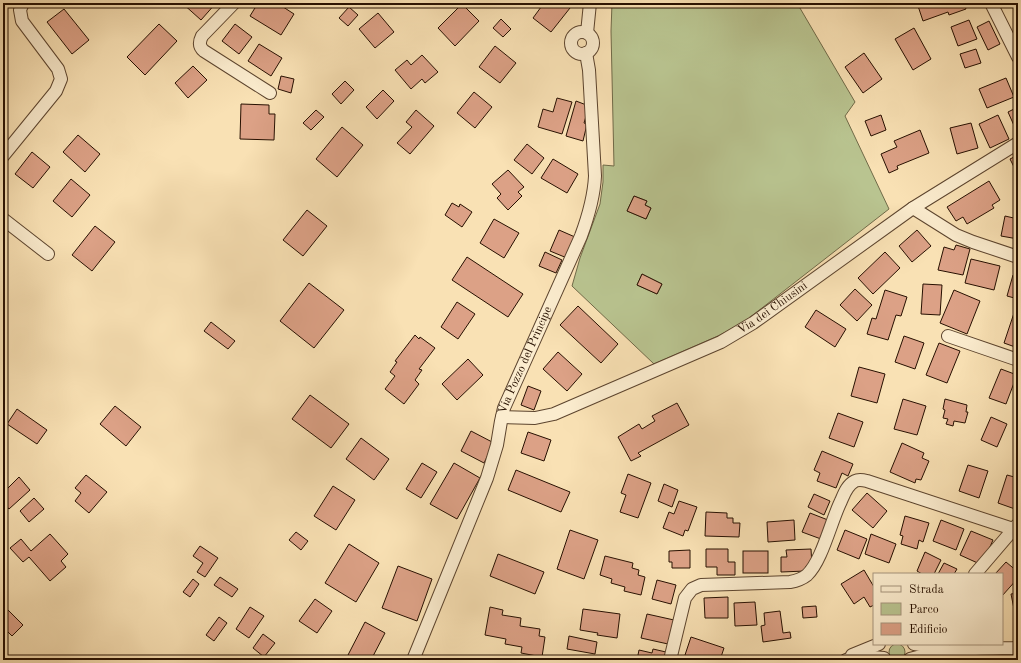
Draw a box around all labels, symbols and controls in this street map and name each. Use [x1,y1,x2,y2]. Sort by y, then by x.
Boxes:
street label: Via dei Chiusini [736,280,810,337]
street label: Via Pozzo del Principe [497,304,555,415]
legend [873,573,1003,645]
text: Strada [909,584,944,596]
text: Parco [909,604,939,616]
text: Edificio [909,624,948,636]

